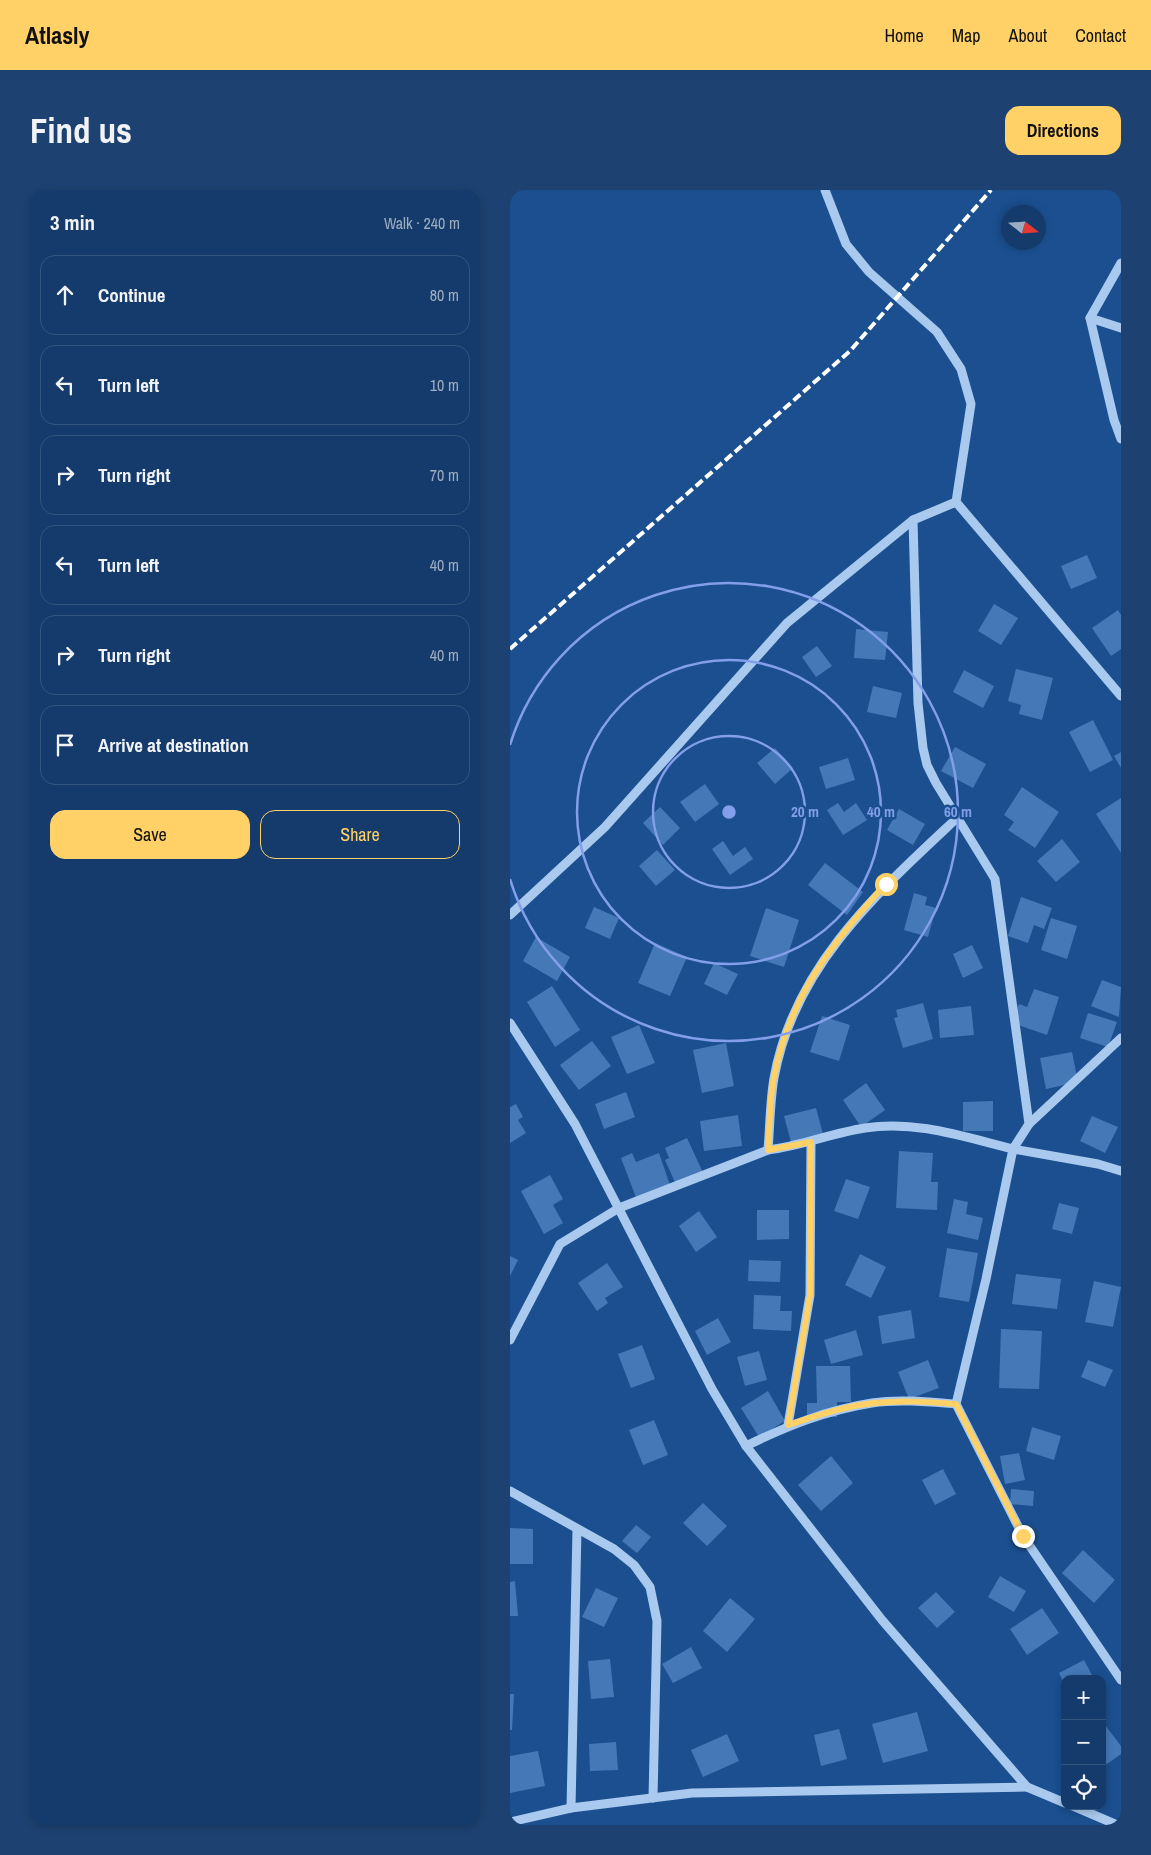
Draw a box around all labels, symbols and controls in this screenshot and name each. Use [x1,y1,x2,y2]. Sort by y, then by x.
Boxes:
text: Atlasly [25,19,90,51]
text: Home [884,23,924,48]
text: Map [952,23,981,48]
text: About [1009,23,1047,48]
text: Contact [1075,23,1126,48]
button: Directions [1005,106,1121,155]
text: Find us [30,107,132,154]
north arrow [1001,205,1046,250]
text: 3 min [50,208,95,237]
text: Walk · 240 m [384,212,460,234]
icon: ahead [51,281,79,309]
text: Continue [98,282,166,308]
text: 80 m [430,284,459,306]
icon: left [51,371,79,399]
text: Turn left [98,372,159,398]
text: 10 m [430,374,459,396]
icon: right [51,461,79,489]
text: Turn right [98,462,170,488]
text: 70 m [430,464,459,486]
icon: left [51,551,79,579]
text: Turn left [98,552,159,578]
text: 40 m [430,554,459,576]
icon: right [51,641,79,669]
text: Turn right [98,642,170,668]
text: 40 m [430,644,459,666]
icon: arrive [51,731,79,759]
text: Arrive at destination [98,732,249,758]
text: 20 m [791,801,819,822]
text: 40 m [867,801,895,822]
text: 60 m [944,801,972,822]
centre of rings [720,803,738,821]
button: Save [50,810,250,859]
button: Share [260,810,460,859]
route start [875,873,898,896]
route end [1012,1525,1035,1548]
map controls [1061,1675,1106,1810]
button: + [1061,1675,1106,1720]
button: − [1061,1720,1106,1765]
button: locate [1061,1765,1106,1810]

